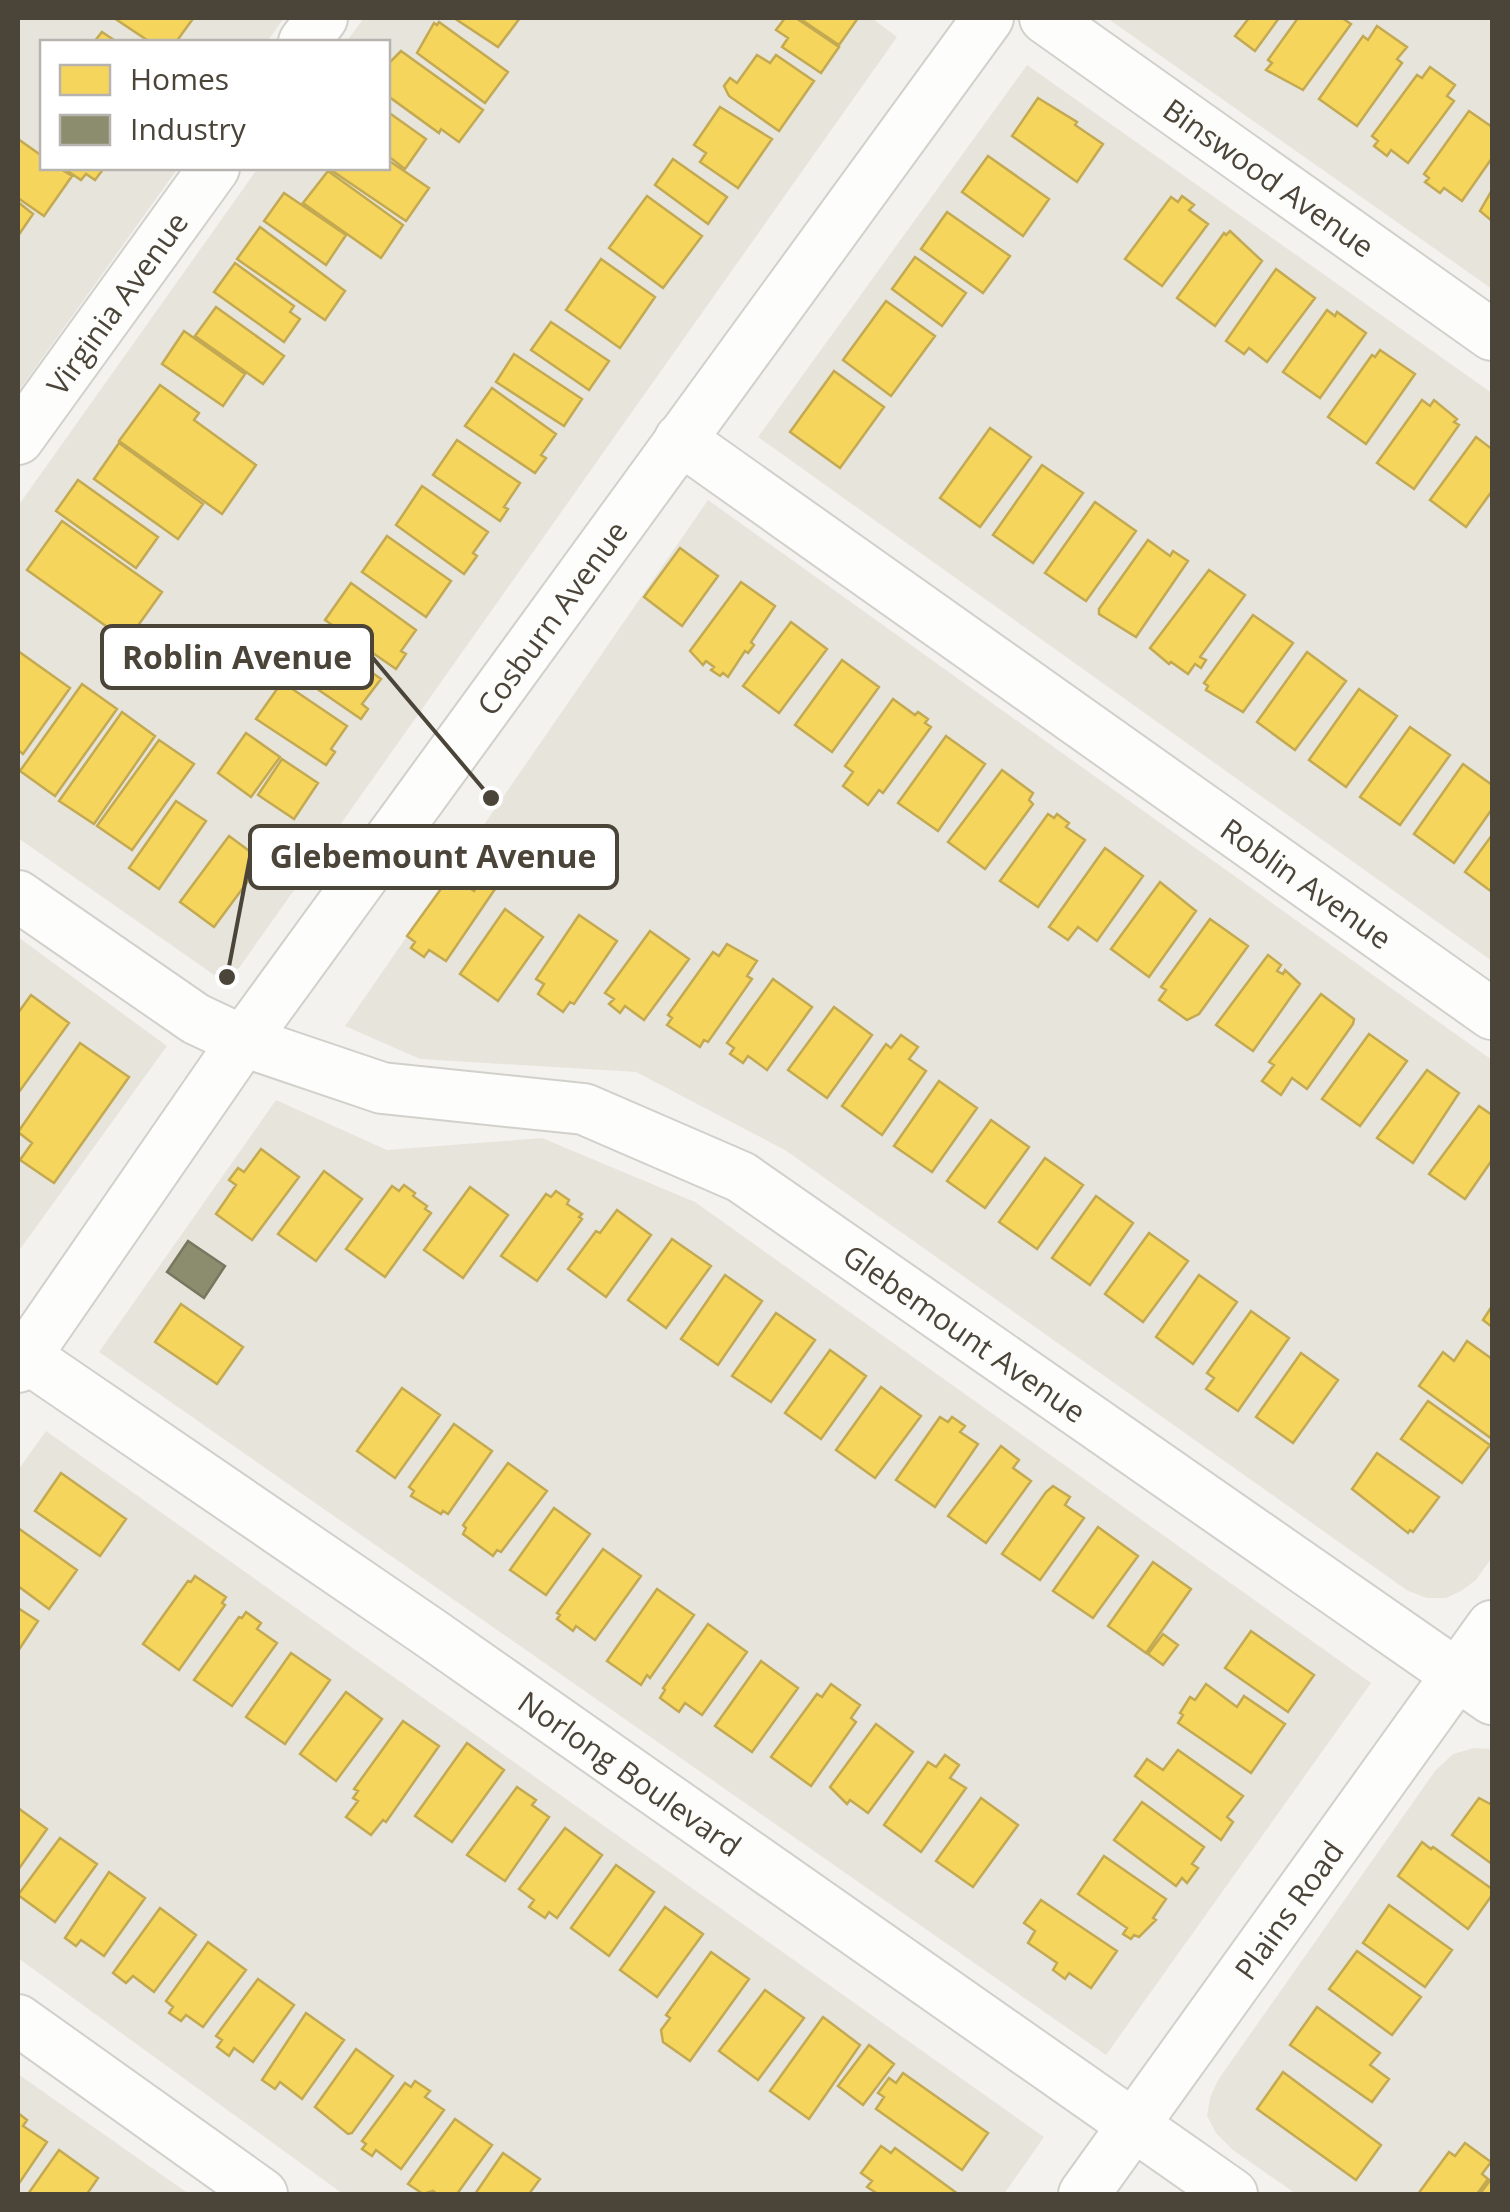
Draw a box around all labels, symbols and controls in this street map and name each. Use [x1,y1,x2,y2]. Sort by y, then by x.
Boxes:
legend [40,40,390,170]
text: Homes [130,58,229,99]
street label: Binswood Avenue [1156,88,1383,266]
text: Industry [130,108,247,149]
street label: Virginia Avenue [36,203,197,403]
street label: Cosburn Avenue [467,512,636,723]
callout: Roblin Avenue [102,626,372,688]
text: Roblin Avenue [122,635,352,678]
street label: Roblin Avenue [1213,808,1401,958]
callout: Glebemount Avenue [250,826,617,888]
text: Glebemount Avenue [270,834,596,877]
street label: Glebemount Avenue [835,1234,1095,1431]
street label: Norlong Boulevard [511,1681,750,1865]
street label: Plains Road [1224,1832,1352,1987]

